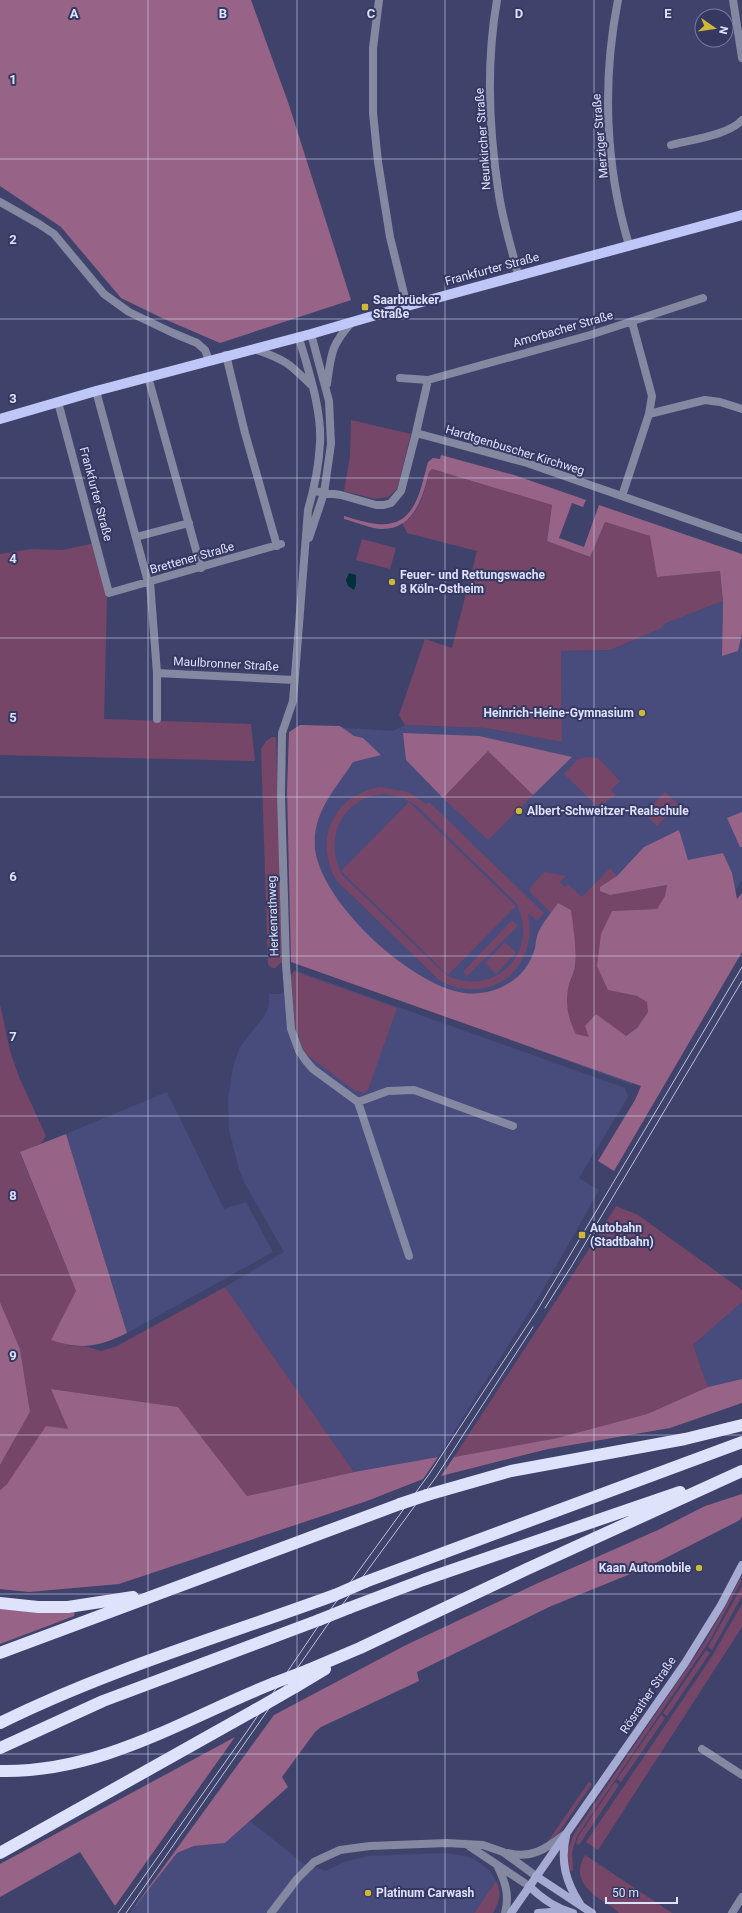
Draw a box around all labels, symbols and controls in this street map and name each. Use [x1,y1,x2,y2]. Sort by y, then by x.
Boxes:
text: A [70,6,79,21]
text: B [219,6,227,21]
text: C [367,6,376,21]
text: D [515,6,523,21]
text: E [664,6,672,21]
north arrow [694,8,734,48]
text: N [716,25,730,36]
text: 1 [9,72,17,87]
street label: Neunkircher Straße [472,87,494,191]
street label: Merziger Straße [589,93,611,179]
text: 2 [9,232,17,247]
street label: Frankfurter Straße [443,250,541,288]
place label: Saarbrücker Straße [373,293,440,321]
marker: Saarbrücker Straße [360,302,370,312]
street label: Amorbacher Straße [511,308,615,350]
text: 3 [9,391,17,406]
street label: Hardtgenbuscher Kirchweg [444,422,586,478]
street label: Frankfurter Straße [77,445,115,543]
street label: Brettener Straße [148,539,236,577]
text: 4 [9,551,17,566]
place label: Feuer- und Rettungswache 8 Köln-Ostheim [400,568,545,596]
marker: Feuer- und Rettungswache 8 Köln-Ostheim [387,577,397,587]
street label: Maulbronner Straße [173,654,279,674]
place label: Heinrich-Heine-Gymnasium [484,706,634,720]
marker: Heinrich-Heine-Gymnasium [637,708,647,718]
text: 5 [9,710,17,725]
place label: Albert-Schweitzer-Realschule [527,804,689,818]
marker: Albert-Schweitzer-Realschule [514,806,524,816]
text: 6 [9,869,17,884]
street label: Herkenrathweg [265,875,281,957]
text: 7 [9,1029,17,1044]
text: 8 [9,1188,17,1203]
place label: Autobahn (Stadtbahn) [590,1221,654,1249]
marker: Autobahn (Stadtbahn) [577,1230,587,1240]
text: 9 [9,1348,17,1363]
place label: Kaan Automobile [599,1561,692,1575]
marker: Kaan Automobile [694,1563,704,1573]
street label: Rösrather Straße [617,1654,679,1736]
scale bar [606,1879,677,1905]
place label: Platinum Carwash [376,1886,475,1900]
text: 50 m [612,1886,639,1900]
marker: Platinum Carwash [363,1888,373,1898]

